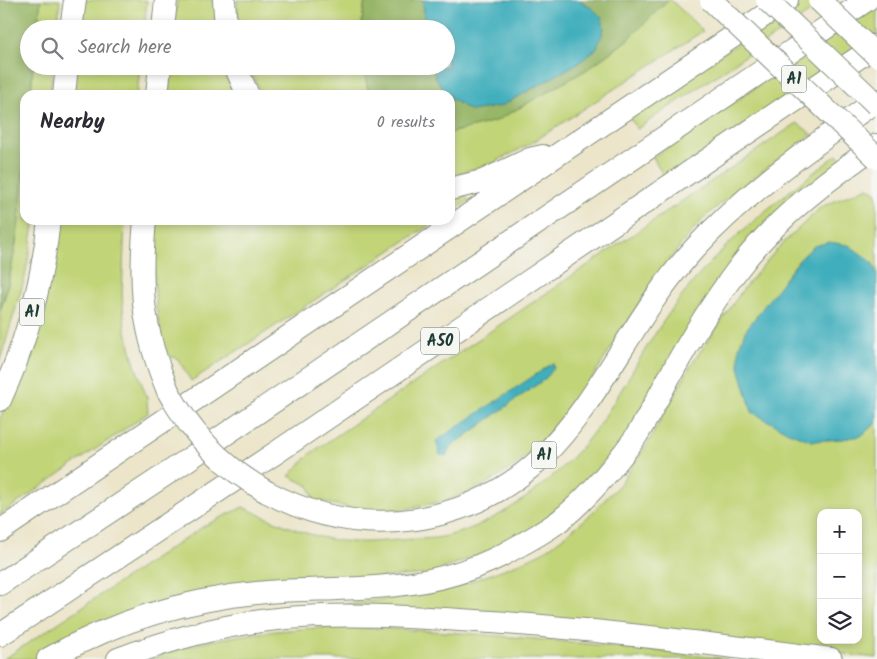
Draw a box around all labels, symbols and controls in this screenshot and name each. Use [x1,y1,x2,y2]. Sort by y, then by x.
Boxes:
search box [20,20,455,75]
text: Search here [78,33,172,63]
icon: search [38,34,66,62]
road number: A1 [782,66,806,92]
text: Nearby [40,106,105,139]
text: 0 results [377,110,435,135]
road number: A1 [20,298,44,326]
road number: A50 [421,328,459,354]
road number: A1 [532,442,556,468]
map controls [817,509,862,644]
button: + [817,509,862,554]
button: − [817,554,862,599]
button: layers [817,599,862,644]

